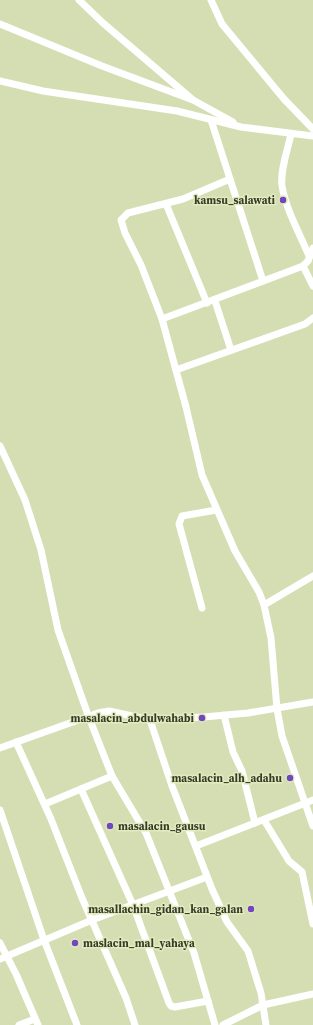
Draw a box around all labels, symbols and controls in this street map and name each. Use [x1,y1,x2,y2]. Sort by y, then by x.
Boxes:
place label: kamsu_salawati [194,193,276,208]
marker: kamsu_salawati [278,195,288,205]
place label: masalacin_abdulwahabi [71,711,195,726]
marker: masalacin_abdulwahabi [197,713,207,723]
place label: masalacin_alh_adahu [171,771,282,786]
marker: masalacin_alh_adahu [285,773,295,783]
place label: masalacin_gausu [118,819,206,834]
marker: masalacin_gausu [105,821,115,831]
place label: masallachin_gidan_kan_galan [88,902,243,917]
marker: masallachin_gidan_kan_galan [246,904,256,914]
place label: maslacin_mal_yahaya [83,936,195,951]
marker: maslacin_mal_yahaya [70,938,80,948]

